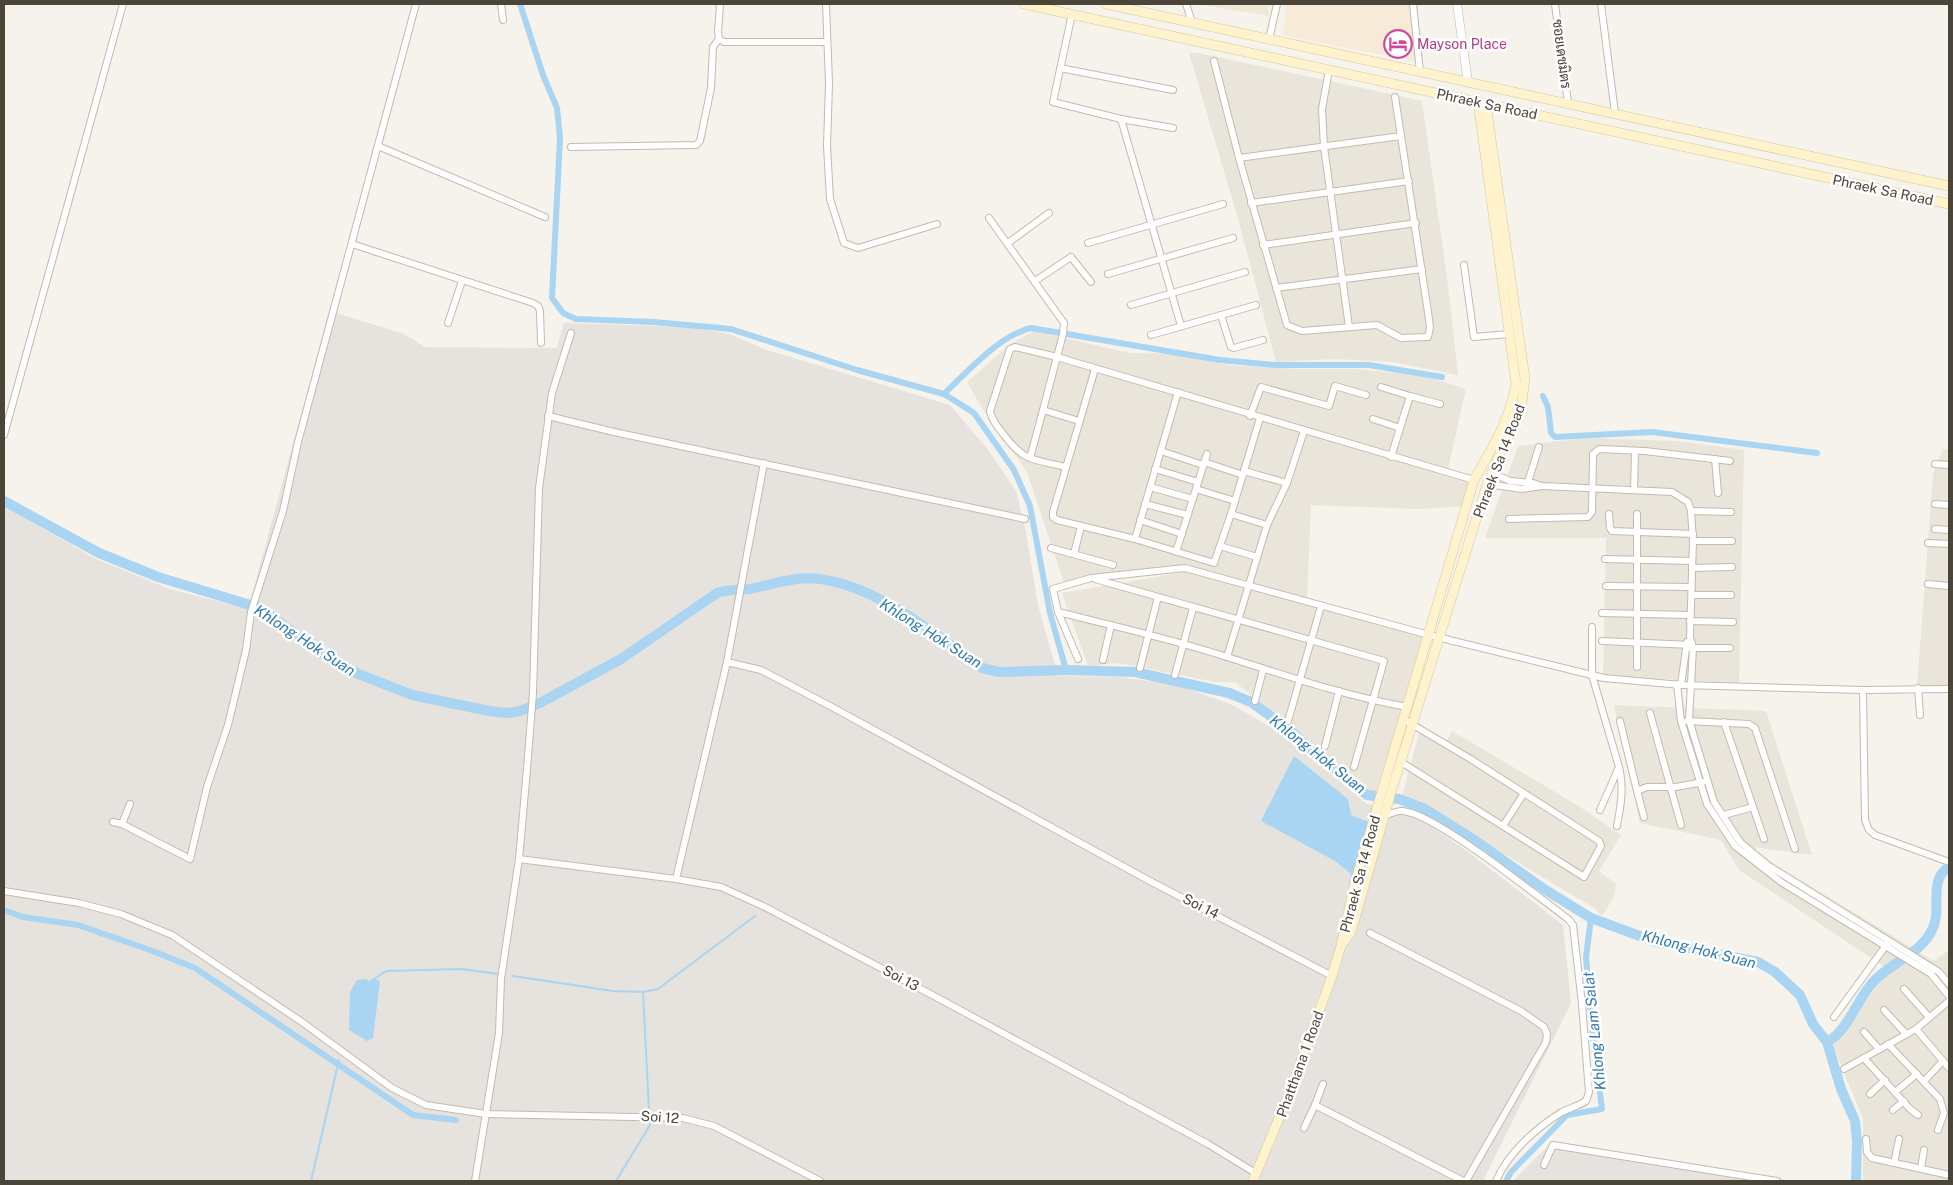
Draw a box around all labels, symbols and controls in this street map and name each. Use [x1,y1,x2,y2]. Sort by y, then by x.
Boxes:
street label: ซอยเดชมิตร [1550,18,1574,90]
hotel icon: Mayson Place [1383,29,1413,59]
place label: Mayson Place [1417,36,1507,52]
street label: Phraek Sa Road [1435,85,1539,123]
street label: Phraek Sa Road [1831,171,1935,209]
street label: Phraek Sa 14 Road [1470,402,1528,520]
water label: Khlong Hok Suan [877,595,985,671]
water label: Khlong Hok Suan [251,601,359,679]
water label: Khlong Hok Suan [1267,711,1369,797]
street label: Phraek Sa 14 Road [1337,814,1383,934]
street label: Soi 14 [1180,890,1222,922]
water label: Khlong Hok Suan [1640,927,1758,971]
street label: Soi 13 [880,962,922,994]
water label: Khlong Lam Salat [1579,971,1609,1091]
street label: Phatthana 1 Road [1273,1009,1327,1119]
street label: Soi 12 [640,1108,680,1126]

